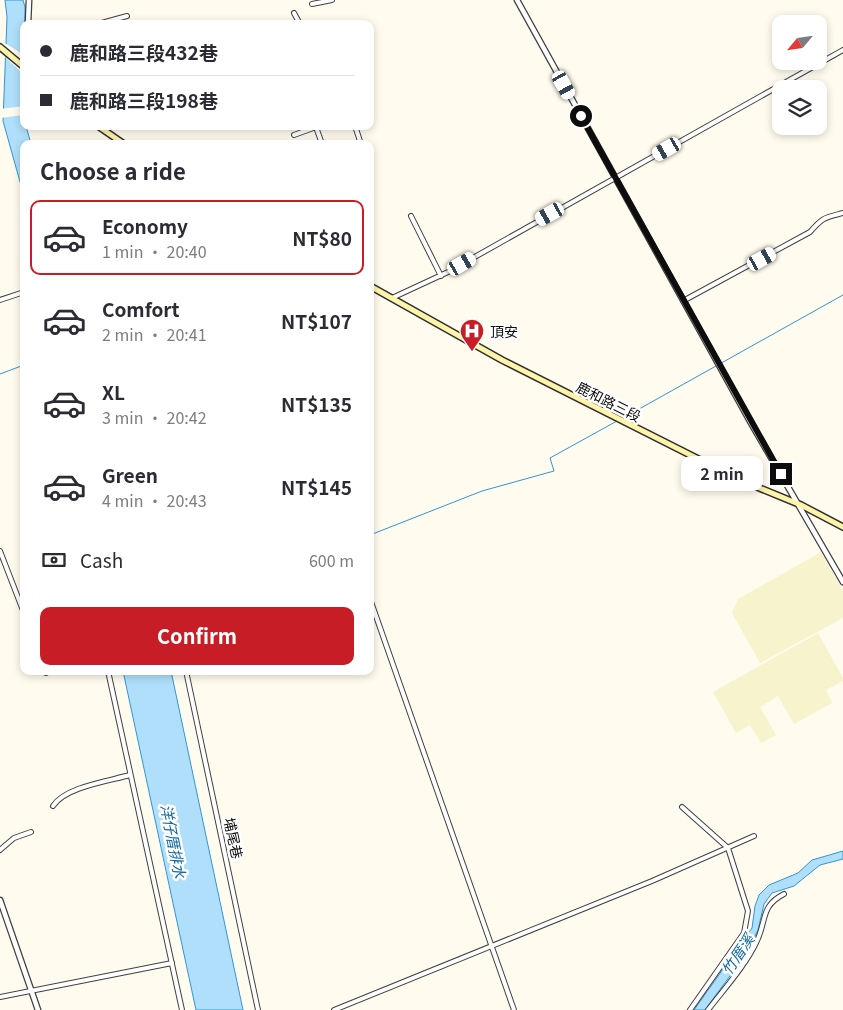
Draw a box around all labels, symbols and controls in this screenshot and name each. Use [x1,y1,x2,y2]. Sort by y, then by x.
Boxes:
north arrow [772,15,828,70]
map controls [772,15,827,135]
text: 鹿和路三段432巷 [70,38,218,65]
car [550,68,577,102]
button: layers [772,80,827,135]
text: 鹿和路三段198巷 [70,86,218,113]
route start [570,105,592,127]
car [650,135,683,163]
text: Choose a ride [40,154,186,186]
car [533,200,566,228]
text: Economy [102,212,188,239]
icon: car [42,215,87,260]
text: NT$80 [292,224,352,251]
text: 1 min · 20:40 [102,239,207,263]
car [745,245,778,273]
car [445,250,478,278]
text: Comfort [102,295,180,322]
icon: car [42,298,87,343]
text: NT$107 [281,307,352,334]
hospital icon: 頂安 [459,318,485,352]
place label: 頂安 [490,321,518,341]
text: 2 min · 20:41 [102,322,207,346]
street label: 鹿和路三段 [573,376,645,426]
text: XL [102,378,125,405]
icon: car [42,381,87,426]
text: NT$135 [281,390,352,417]
text: 3 min · 20:42 [102,405,207,429]
callout: 2 min [681,456,764,492]
text: Green [102,461,158,488]
text: 2 min [700,461,744,485]
route end [770,463,792,485]
icon: car [42,464,87,509]
text: NT$145 [281,473,352,500]
text: 4 min · 20:43 [102,488,207,512]
icon: cash [40,546,68,574]
text: Cash [80,546,123,573]
text: 600 m [309,548,354,572]
button: Confirm [40,607,354,665]
water label: 洋仔厝排水 [157,802,192,881]
street label: 埔尾巷 [220,815,248,861]
water label: 竹厝溪 [716,928,759,979]

